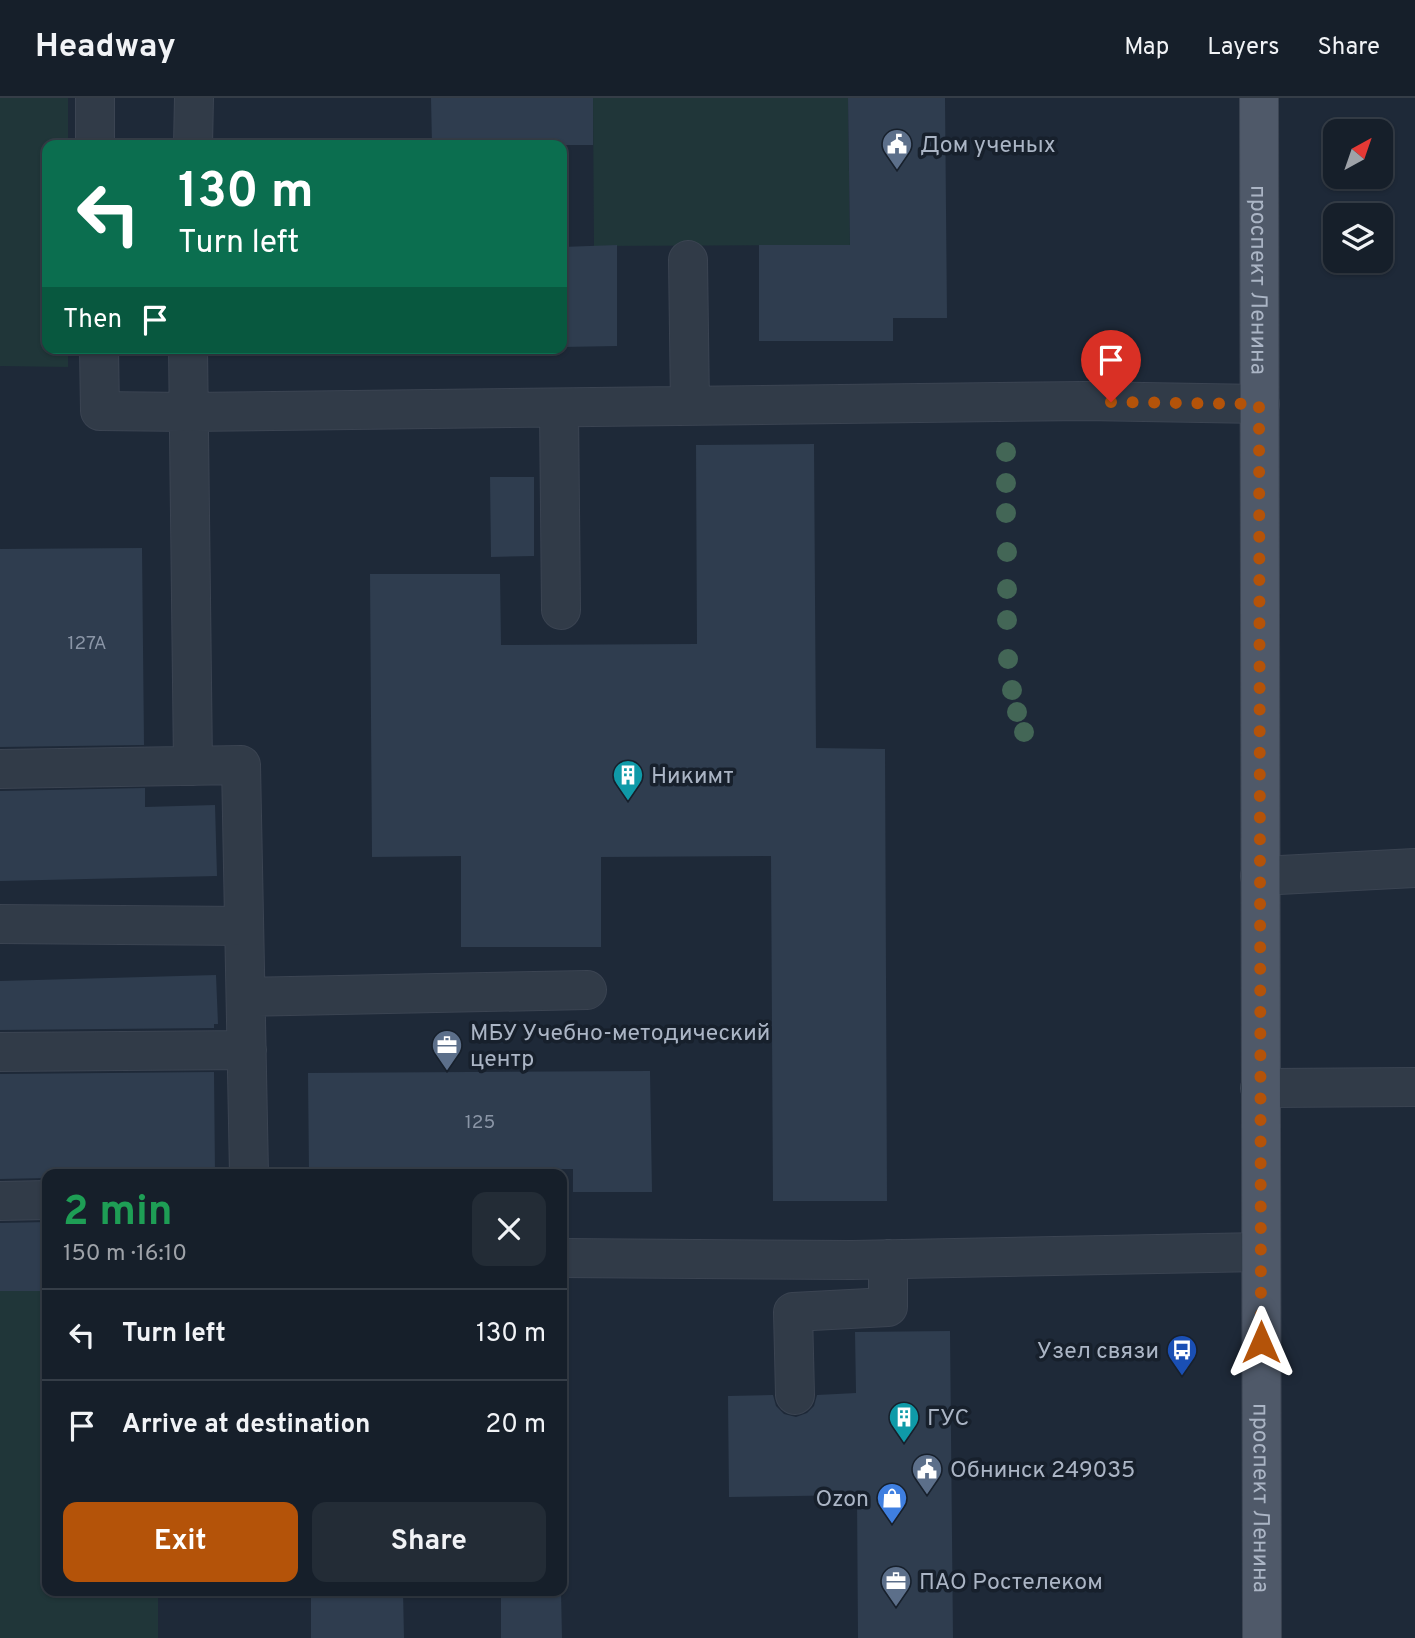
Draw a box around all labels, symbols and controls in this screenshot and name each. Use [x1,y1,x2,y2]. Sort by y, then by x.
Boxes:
text: Headway [35,27,176,69]
text: Map [1124,33,1169,63]
text: Layers [1207,33,1279,63]
text: Share [1317,33,1380,63]
north arrow [1323,119,1393,189]
map controls [1323,119,1393,273]
public building icon: Дом ученых [880,127,914,171]
place label: Дом ученых [920,132,1056,161]
text: 130 m [178,163,314,225]
icon: left [63,168,154,259]
street label: проспект Ленина [1242,185,1272,375]
button: layers [1323,203,1393,273]
text: Turn left [178,224,299,264]
icon: arrive [136,301,174,339]
text: Then [63,304,122,337]
pin [1081,330,1141,402]
icon: arrive [1092,341,1130,379]
house number: 127А [67,632,107,656]
building icon: Никимт [611,758,645,802]
place label: Никимт [651,763,734,792]
place label: МБУ Учебно-методический центр [470,1020,770,1075]
office icon: МБУ Учебно-методический центр [430,1028,464,1072]
house number: 125 [465,1111,495,1135]
text: 2 min [63,1187,173,1240]
button: close [472,1192,546,1266]
text: 150 m · 16:10 [63,1240,187,1269]
position arrow [1224,1305,1298,1379]
icon: left [63,1316,101,1354]
text: Turn left [122,1318,226,1351]
text: 130 m [476,1318,546,1351]
bus stop icon: Узел связи [1165,1333,1199,1377]
place label: Узел связи [1037,1338,1159,1367]
building icon: ГУС [887,1400,921,1444]
street label: проспект Ленина [1245,1403,1274,1593]
place label: ГУС [927,1405,969,1434]
icon: arrive [63,1407,101,1445]
text: Arrive at destination [122,1409,370,1442]
text: 20 m [485,1409,546,1442]
public building icon: Обнинск 249035 [910,1452,944,1496]
place label: Обнинск 249035 [950,1457,1135,1486]
shop icon: Ozon [875,1481,909,1525]
place label: Ozon [816,1486,869,1515]
button: Exit [63,1502,298,1582]
button: Share [312,1502,546,1582]
office icon: ПАО Ростелеком [879,1564,913,1608]
place label: ПАО Ростелеком [919,1569,1103,1598]

